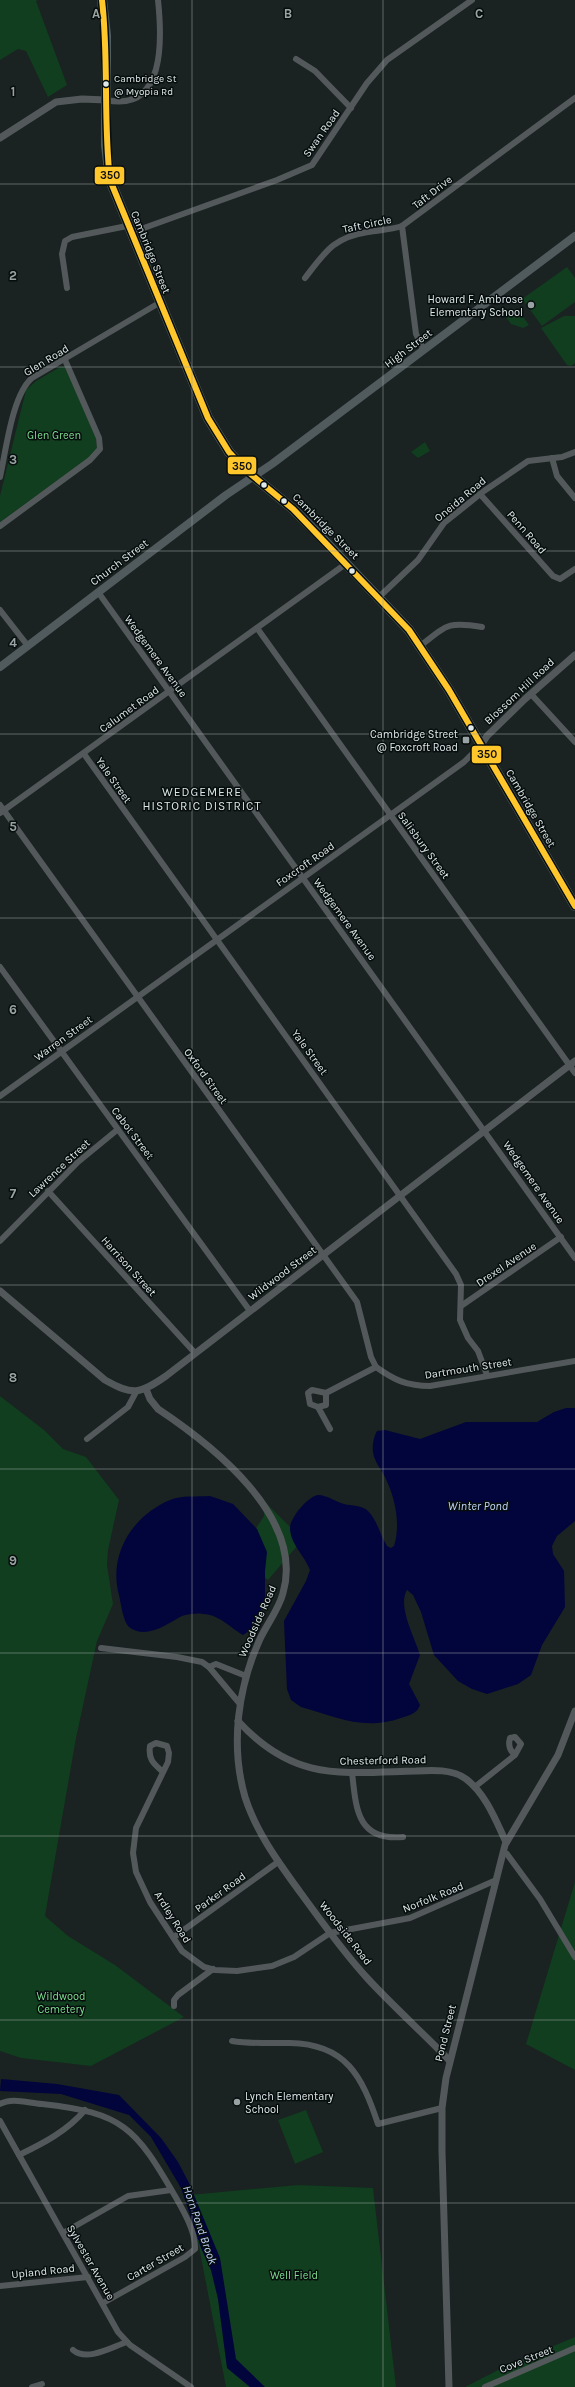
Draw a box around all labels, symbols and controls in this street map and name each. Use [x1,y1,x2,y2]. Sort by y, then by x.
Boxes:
text: A [92,6,100,21]
text: B [284,6,292,21]
text: C [475,6,483,21]
place label: Cambridge St @ Myopia Rd [114,73,177,98]
marker: Cambridge St @ Myopia Rd [101,79,111,89]
text: 1 [11,84,15,99]
street label: Swan Road [300,107,343,160]
line badge: 350 [94,166,125,185]
text: 350 [100,169,120,182]
street label: Taft Drive [410,173,455,212]
street label: Cambridge Street [128,209,173,295]
street label: Taft Circle [342,213,393,236]
text: 2 [9,268,17,283]
place label: Howard F. Ambrose Elementary School [428,293,523,319]
marker: Howard F. Ambrose Elementary School [526,300,536,310]
street label: High Street [382,326,435,371]
street label: Glen Road [21,342,71,379]
park label: Glen Green [27,429,81,442]
text: 3 [9,452,17,467]
line badge: 350 [227,456,257,475]
text: 350 [232,460,252,473]
street label: Oneida Road [432,474,489,525]
unlabelled marker [259,480,269,490]
street label: Cambridge Street [290,491,361,562]
unlabelled marker [279,496,289,506]
street label: Penn Road [504,508,549,557]
street label: Church Street [88,536,151,588]
unlabelled marker [347,566,357,576]
street label: Wedgemere Avenue [122,613,190,700]
text: 4 [9,635,17,650]
street label: Blossom Hill Road [482,656,557,727]
street label: Calumet Road [97,683,162,735]
unlabelled marker [466,723,476,733]
place label: Cambridge Street @ Foxcroft Road [370,728,458,754]
marker: Cambridge Street @ Foxcroft Road [461,735,471,745]
line badge: 350 [471,745,502,764]
text: 350 [477,748,497,761]
street label: Yale Street [93,755,134,806]
street label: Cambridge Street [503,767,558,850]
district label: WEDGEMERE HISTORIC DISTRICT [143,785,261,813]
street label: Salisbury Street [395,809,452,881]
text: 5 [9,819,17,834]
street label: Foxcroft Road [273,839,337,889]
street label: Wedgemere Avenue [311,876,379,963]
text: 6 [9,1002,17,1017]
street label: Warren Street [32,1013,95,1064]
street label: Yale Street [289,1027,330,1078]
street label: Oxford Street [181,1046,230,1107]
street label: Cabot Street [109,1105,157,1162]
street label: Lawrence Street [26,1136,93,1200]
street label: Wedgemere Avenue [500,1138,567,1226]
text: 7 [10,1186,17,1201]
street label: Harrison Street [98,1234,159,1299]
street label: Drexel Avenue [474,1239,539,1289]
street label: Wildwood Street [246,1244,319,1303]
street label: Dartmouth Street [424,1355,513,1382]
text: 8 [9,1370,17,1385]
water label: Winter Pond [448,1499,509,1513]
text: 9 [9,1553,17,1568]
street label: Woodside Road [236,1583,279,1659]
street label: Chesterford Road [340,1753,427,1768]
street label: Parker Road [192,1870,248,1915]
street label: Norfolk Road [401,1879,466,1916]
street label: Ardley Road [152,1889,194,1946]
street label: Woodside Road [317,1899,374,1968]
park label: Wildwood Cemetery [36,1990,86,2016]
street label: Pond Street [432,2003,459,2063]
place label: Lynch Elementary School [245,2090,333,2116]
marker: Lynch Elementary School [232,2097,242,2107]
water label: Horn Pond Brook [180,2184,220,2267]
street label: Sylvester Avenue [64,2222,117,2302]
street label: Carter Street [125,2241,186,2284]
street label: Upland Road [11,2262,75,2281]
park label: Well Field [270,2269,318,2282]
street label: Cove Street [497,2343,555,2376]

